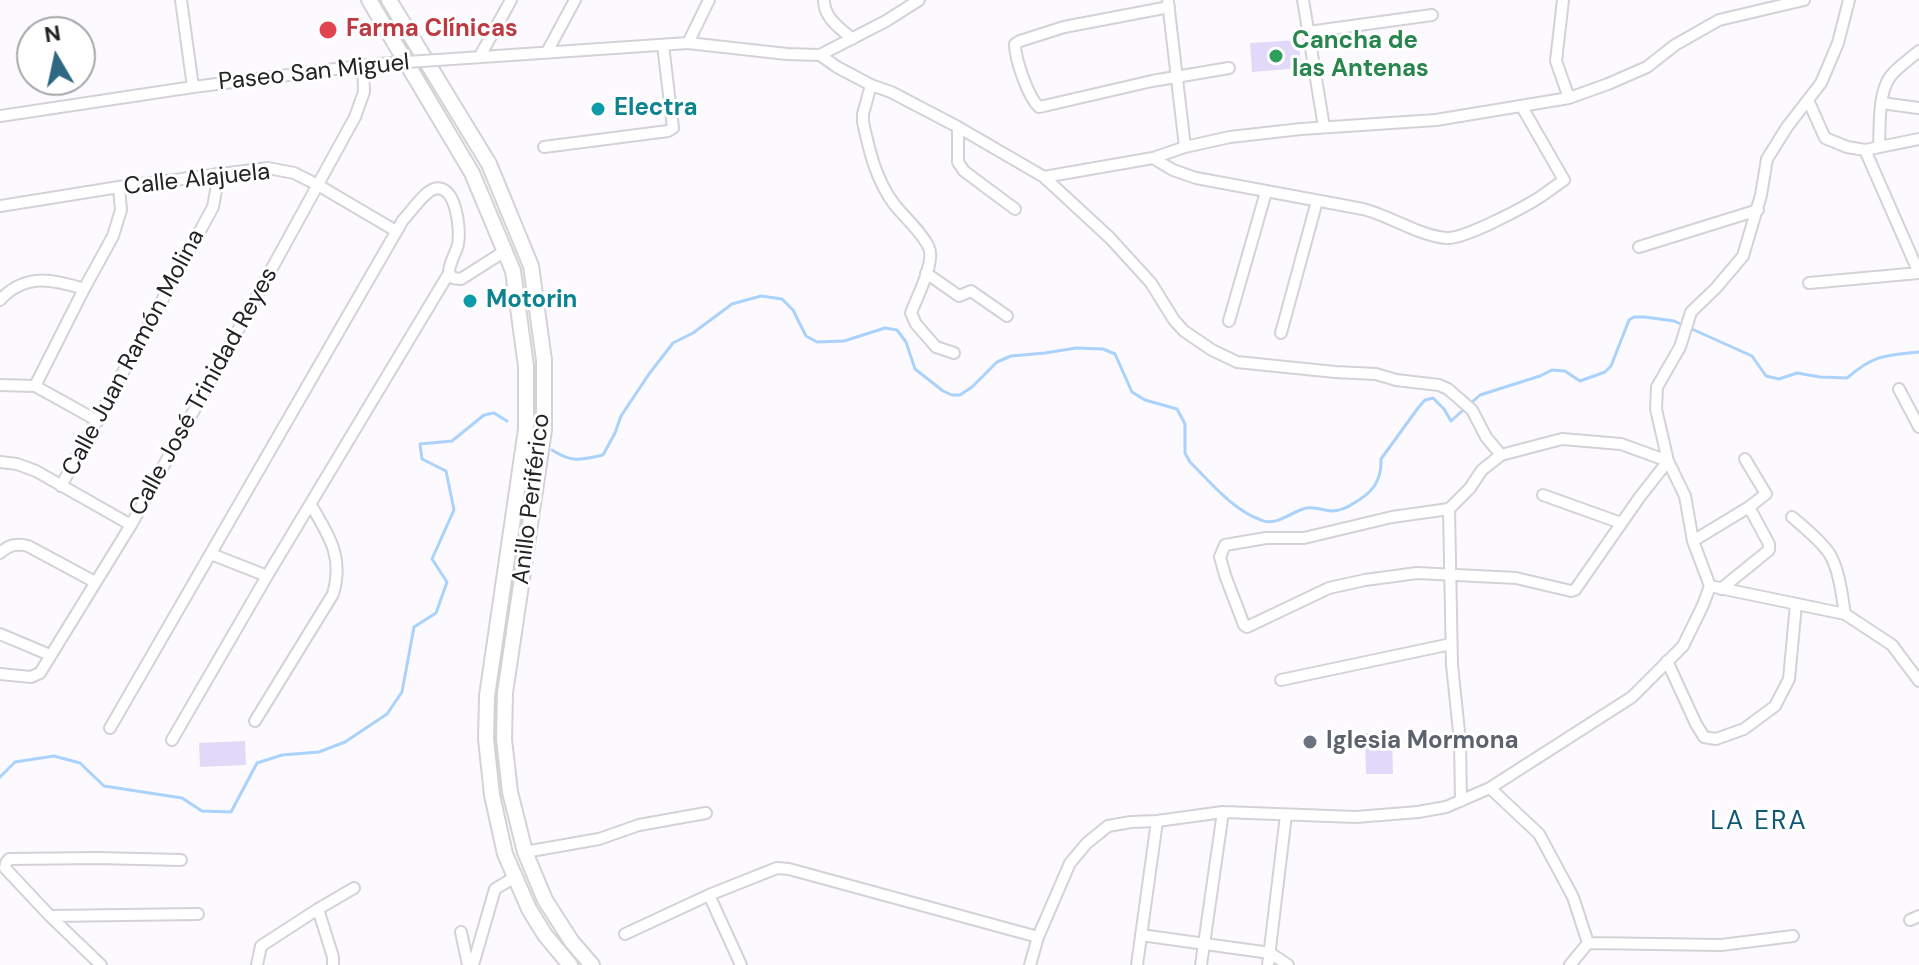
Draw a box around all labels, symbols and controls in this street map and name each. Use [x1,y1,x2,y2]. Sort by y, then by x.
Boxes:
north arrow [16,16,96,96]
place label: Farma Clínicas [346,16,518,44]
text: N [42,18,63,49]
marker: Farma Clínicas [317,19,339,41]
place label: Cancha de las Antenas [1292,28,1429,84]
marker: Cancha de las Antenas [1267,47,1285,65]
street label: Paseo San Miguel [217,49,411,97]
place label: Electra [614,95,698,123]
marker: Electra [589,100,607,118]
street label: Calle Alajuela [122,158,272,202]
street label: Calle Juan Ramón Molina [57,225,211,481]
street label: Calle José Trinidad Reyes [124,263,284,521]
place label: Motorin [486,287,577,315]
marker: Motorin [461,292,479,310]
street label: Anillo Periférico [507,412,557,586]
place label: Iglesia Mormona [1326,728,1519,756]
marker: Iglesia Mormona [1301,733,1319,751]
district label: LA ERA [1710,806,1808,838]

